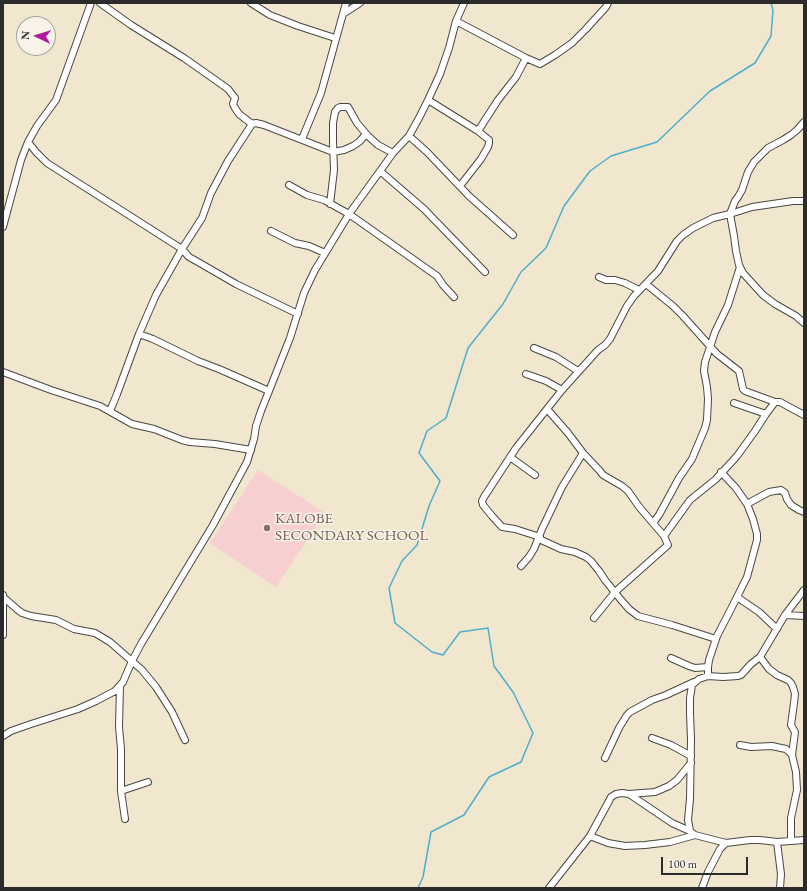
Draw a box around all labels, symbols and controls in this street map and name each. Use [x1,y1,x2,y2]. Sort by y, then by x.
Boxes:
north arrow [16,16,56,56]
text: N [18,30,32,40]
place label: KALOBE SECONDARY SCHOOL [275,510,428,545]
marker: KALOBE SECONDARY SCHOOL [262,523,272,533]
scale bar [663,849,750,875]
text: 100 m [668,856,697,872]

